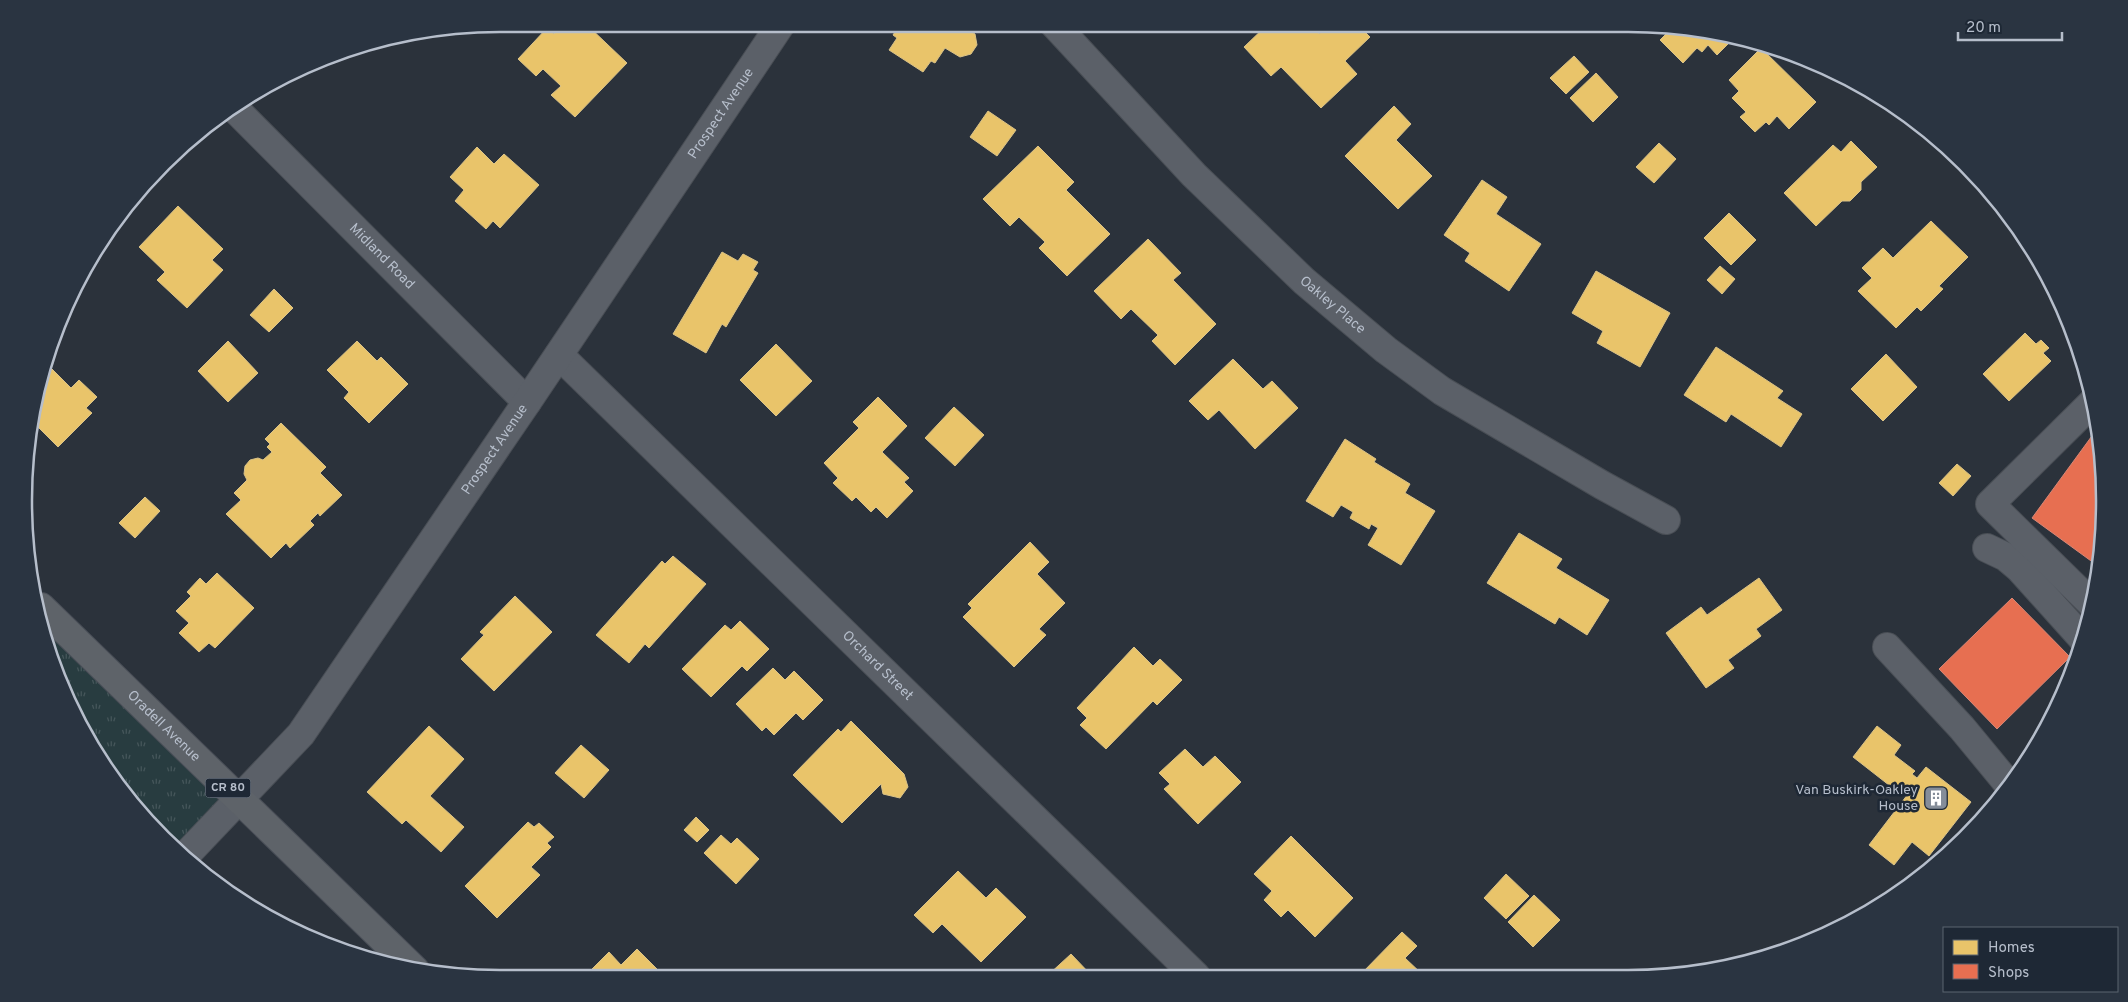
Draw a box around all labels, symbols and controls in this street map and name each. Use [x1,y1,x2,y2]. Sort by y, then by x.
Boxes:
scale bar [1958,10,2062,42]
text: 20 m [1966,19,2001,38]
street label: Prospect Avenue [684,65,757,162]
street label: Midland Road [346,220,418,293]
street label: Oakley Place [1296,272,1369,338]
street label: Prospect Avenue [458,401,532,498]
street label: Orchard Street [838,627,917,704]
street label: Oradell Avenue [124,687,204,765]
road number: CR 80 [206,778,250,798]
place label: Van Buskirk-Oakley House [1795,782,1918,815]
building icon: Van Buskirk-Oakley House [1923,785,1949,811]
legend [1943,927,2118,992]
text: Homes [1988,939,2035,958]
text: Shops [1988,964,2029,983]

